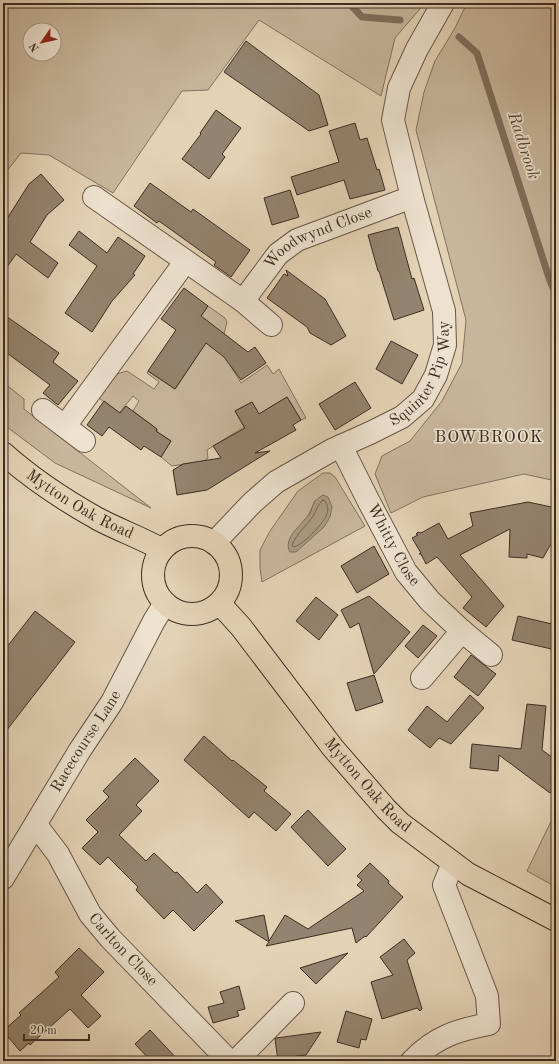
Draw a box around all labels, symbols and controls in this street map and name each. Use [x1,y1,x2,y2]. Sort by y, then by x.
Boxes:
north arrow [22,22,62,62]
text: N [28,40,42,53]
water label: Radbrook [504,109,542,182]
street label: Woodwynd Close [262,205,374,272]
street label: Squinter Pip Way [387,320,453,430]
district label: BOWBROOK [435,429,543,446]
street label: Mytton Oak Road [23,467,136,542]
street label: Whitty Close [364,501,422,589]
street label: Racecourse Lane [48,688,124,795]
street label: Mytton Oak Road [321,735,414,836]
street label: Carlton Close [85,910,160,990]
scale bar [24,1016,89,1042]
text: 20 m [30,1025,57,1037]

